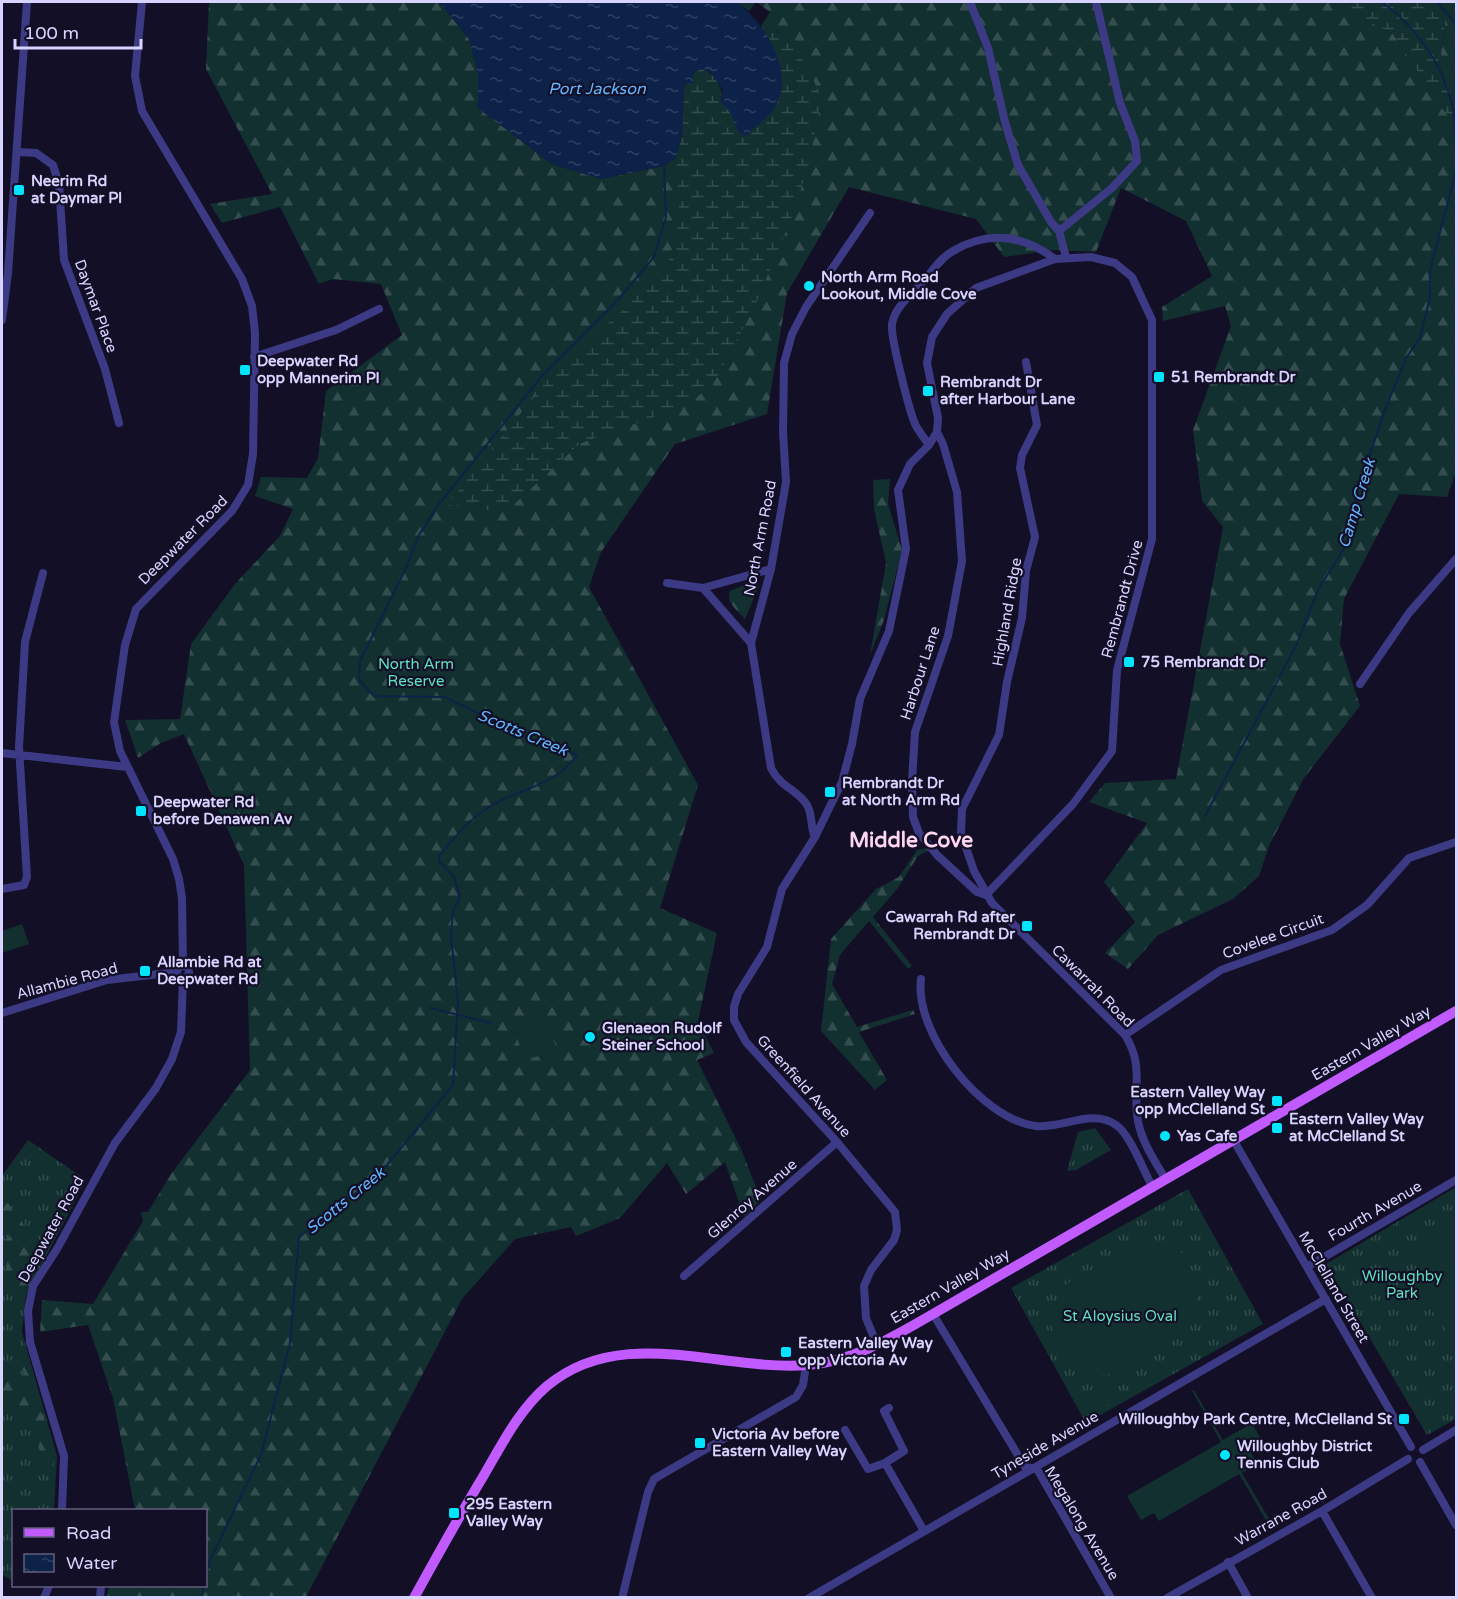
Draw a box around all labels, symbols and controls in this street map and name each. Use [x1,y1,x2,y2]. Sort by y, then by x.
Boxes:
scale bar [15,12,141,50]
text: 100 m [24,22,79,44]
water label: Port Jackson [548,79,647,99]
place label: Neerim Rd at Daymar Pl [31,172,122,208]
marker: Neerim Rd at Daymar Pl [12,183,26,197]
street label: Daymar Place [71,257,121,355]
place label: North Arm Road Lookout, Middle Cove [821,268,977,303]
marker: North Arm Road Lookout, Middle Cove [802,279,816,293]
place label: Deepwater Rd opp Mannerim Pl [257,352,380,388]
marker: Deepwater Rd opp Mannerim Pl [238,363,252,377]
place label: 51 Rembrandt Dr [1171,368,1296,386]
marker: 51 Rembrandt Dr [1152,370,1166,384]
place label: Rembrandt Dr after Harbour Lane [940,373,1076,408]
marker: Rembrandt Dr after Harbour Lane [921,384,935,398]
water label: Camp Creek [1334,455,1380,551]
street label: North Arm Road [740,479,780,597]
street label: Deepwater Road [135,492,231,588]
street label: Rembrandt Drive [1098,538,1146,660]
street label: Highland Ridge [989,556,1025,668]
street label: Harbour Lane [896,624,944,722]
place label: 75 Rembrandt Dr [1141,653,1266,671]
park label: North Arm Reserve [378,655,454,690]
marker: 75 Rembrandt Dr [1122,655,1136,669]
water label: Scotts Creek [475,705,572,761]
place label: Rembrandt Dr at North Arm Rd [842,774,960,809]
marker: Rembrandt Dr at North Arm Rd [823,785,837,799]
place label: Deepwater Rd before Denawen Av [153,793,292,828]
marker: Deepwater Rd before Denawen Av [134,804,148,818]
district label: Middle Cove [849,828,973,853]
place label: Cawarrah Rd after Rembrandt Dr [885,908,1015,943]
street label: Covelee Circuit [1220,909,1326,963]
marker: Cawarrah Rd after Rembrandt Dr [1020,919,1034,933]
street label: Cawarrah Road [1048,941,1138,1031]
place label: Allambie Rd at Deepwater Rd [157,953,262,989]
street label: Allambie Road [14,959,120,1003]
marker: Allambie Rd at Deepwater Rd [138,964,152,978]
street label: Eastern Valley Way [1308,1002,1434,1084]
place label: Glenaeon Rudolf Steiner School [602,1019,722,1054]
marker: Glenaeon Rudolf Steiner School [583,1030,597,1044]
street label: Greenfield Avenue [753,1031,855,1141]
place label: Eastern Valley Way opp McClelland St [1130,1083,1265,1119]
marker: Eastern Valley Way opp McClelland St [1270,1094,1284,1108]
place label: Eastern Valley Way at McClelland St [1289,1110,1424,1145]
marker: Eastern Valley Way at McClelland St [1270,1121,1284,1135]
place label: Yas Cafe [1177,1127,1238,1145]
marker: Yas Cafe [1158,1129,1172,1143]
street label: Glenroy Avenue [703,1155,801,1243]
water label: Scotts Creek [302,1162,390,1239]
street label: Deepwater Road [14,1173,88,1285]
street label: Fourth Avenue [1325,1177,1425,1245]
street label: McClelland Street [1295,1228,1373,1346]
street label: Eastern Valley Way [887,1245,1013,1327]
park label: Willoughby Park [1362,1267,1442,1302]
park label: St Aloysius Oval [1063,1307,1177,1325]
place label: Eastern Valley Way opp Victoria Av [798,1334,933,1370]
marker: Eastern Valley Way opp Victoria Av [779,1345,793,1359]
street label: Tyneside Avenue [988,1407,1102,1483]
place label: Willoughby Park Centre, McClelland St [1119,1410,1392,1429]
marker: Willoughby Park Centre, McClelland St [1397,1412,1411,1426]
place label: Victoria Av before Eastern Valley Way [712,1425,847,1461]
marker: Victoria Av before Eastern Valley Way [693,1436,707,1450]
place label: Willoughby District Tennis Club [1236,1437,1373,1472]
marker: Willoughby District Tennis Club [1218,1448,1232,1462]
street label: Megalong Avenue [1041,1463,1123,1583]
street label: Warrane Road [1232,1484,1330,1550]
place label: 295 Eastern Valley Way [466,1495,552,1531]
marker: 295 Eastern Valley Way [447,1506,461,1520]
legend [12,1509,207,1587]
text: Road [66,1522,111,1544]
text: Water [66,1552,117,1574]

